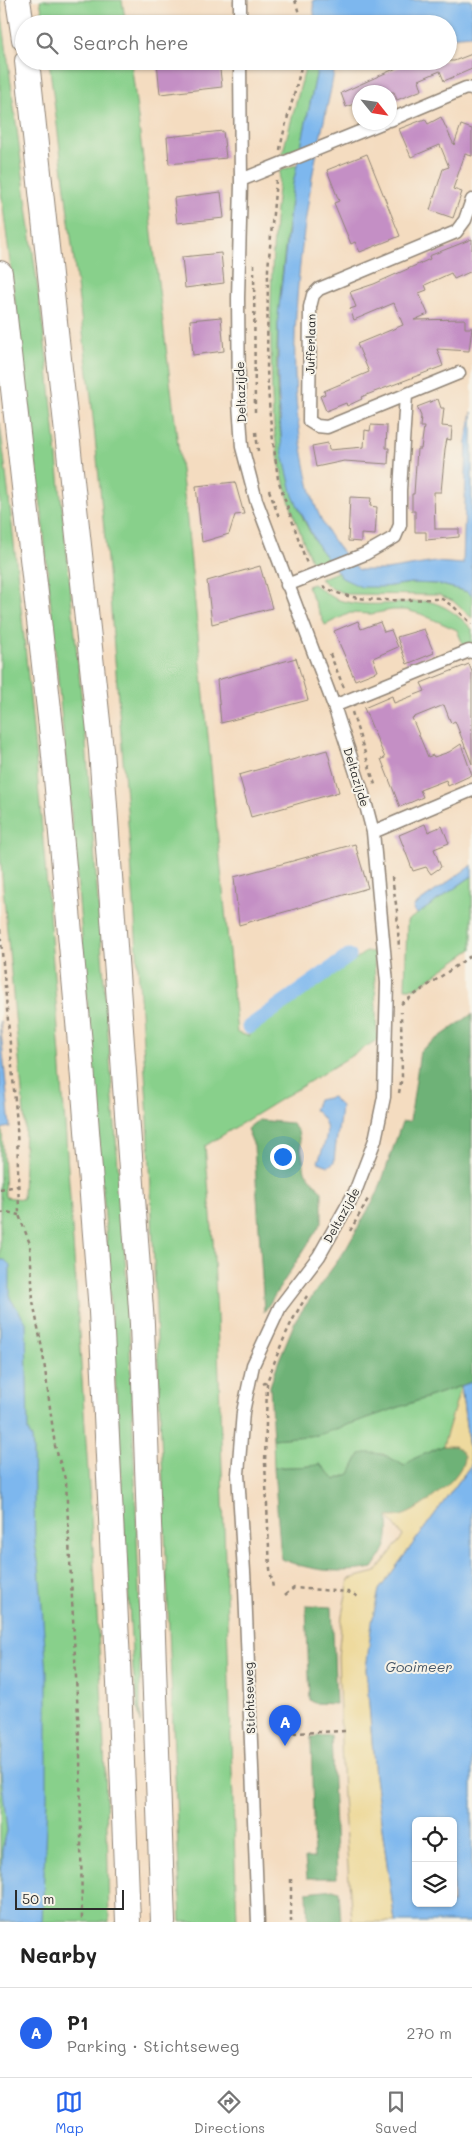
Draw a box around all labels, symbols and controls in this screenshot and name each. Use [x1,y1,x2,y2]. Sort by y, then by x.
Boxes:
search box [15,15,457,70]
icon: search [33,29,61,57]
text: Search here [73,30,189,55]
north arrow [352,85,397,130]
street label: Jufferlaan [301,314,319,374]
street label: Deltazijde [231,361,249,423]
street label: Deltazijde [340,746,374,808]
your location [270,1144,296,1170]
street label: Deltazijde [319,1185,363,1245]
water label: Gooimeer [386,1657,452,1676]
street label: Stichtseweg [240,1662,258,1734]
pin: A [269,1705,301,1746]
map controls [412,1817,457,1907]
button: locate [412,1817,457,1862]
button: layers [412,1862,457,1907]
scale bar [15,1887,124,1910]
text: 50 m [22,1889,54,1908]
text: Nearby [20,1941,97,1968]
text: P1 [67,2010,88,2035]
text: A [30,2022,42,2043]
text: 270 m [406,2022,452,2043]
text: Parking · Stichtseweg [67,2035,239,2056]
tab: Map [55,2088,84,2137]
tab: Directions [194,2088,265,2137]
tab: Saved [375,2088,417,2137]

